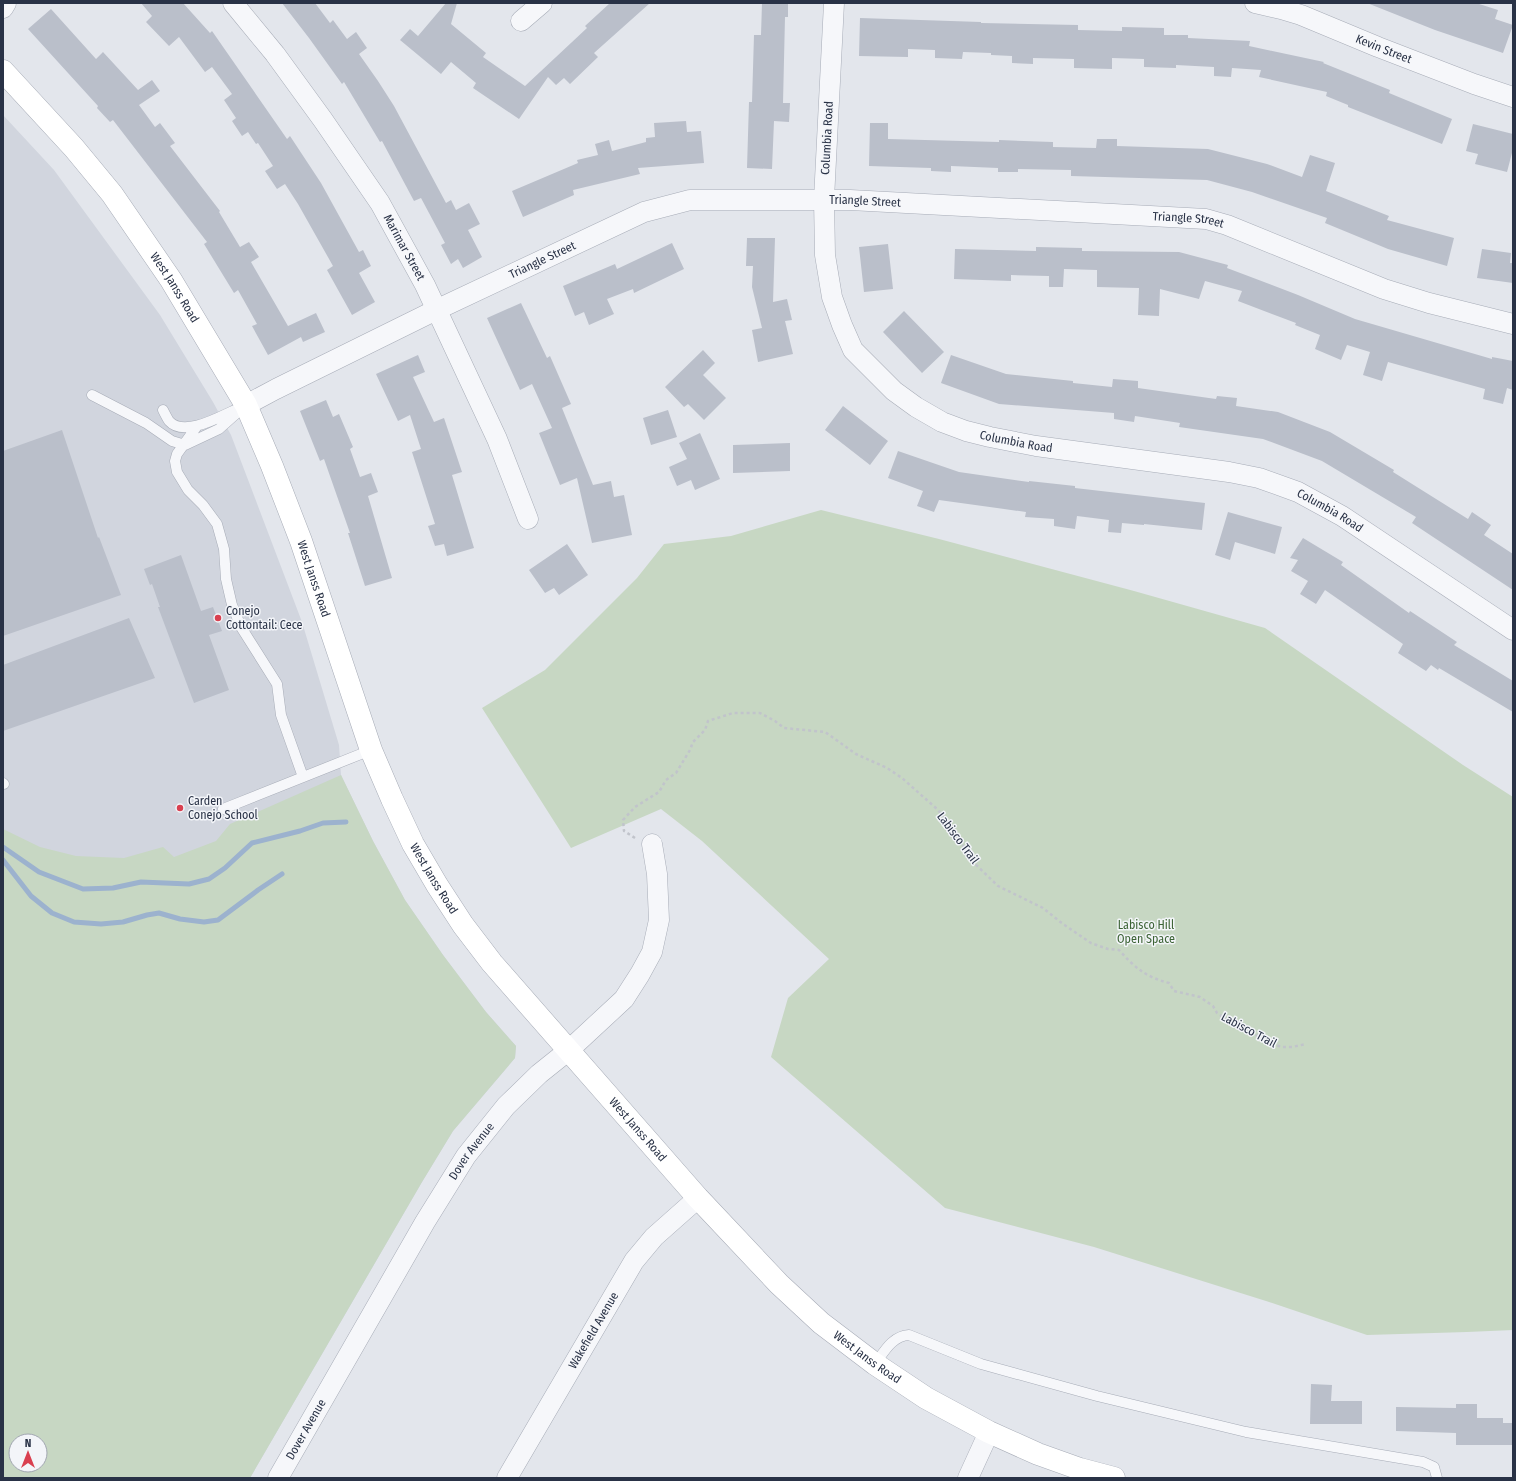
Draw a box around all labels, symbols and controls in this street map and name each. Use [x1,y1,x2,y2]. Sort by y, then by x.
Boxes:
street label: Kevin Street [1354,32,1414,66]
street label: Columbia Road [818,101,836,175]
street label: Triangle Street [829,193,901,210]
street label: Triangle Street [1152,209,1226,231]
street label: Marimar Street [381,212,428,283]
street label: Triangle Street [507,238,578,282]
street label: West Janss Road [147,250,202,325]
street label: Columbia Road [978,428,1053,455]
street label: Columbia Road [1295,486,1366,535]
street label: West Janss Road [294,539,333,619]
place label: Conejo Cottontail: Cece [226,604,303,632]
marker: Conejo Cottontail: Cece [213,613,223,623]
place label: Carden Conejo School [188,794,258,822]
marker: Carden Conejo School [175,803,185,813]
street label: Labisco Trail [934,810,982,866]
street label: West Janss Road [407,841,461,916]
park label: Labisco Hill Open Space [1117,918,1175,946]
street label: Labisco Trail [1219,1010,1279,1050]
street label: West Janss Road [606,1095,670,1164]
street label: Dover Avenue [446,1120,497,1182]
street label: Wakefield Avenue [565,1289,621,1371]
street label: West Janss Road [831,1328,904,1386]
street label: Dover Avenue [283,1397,329,1462]
north arrow [8,1433,48,1473]
text: N [25,1437,31,1450]

